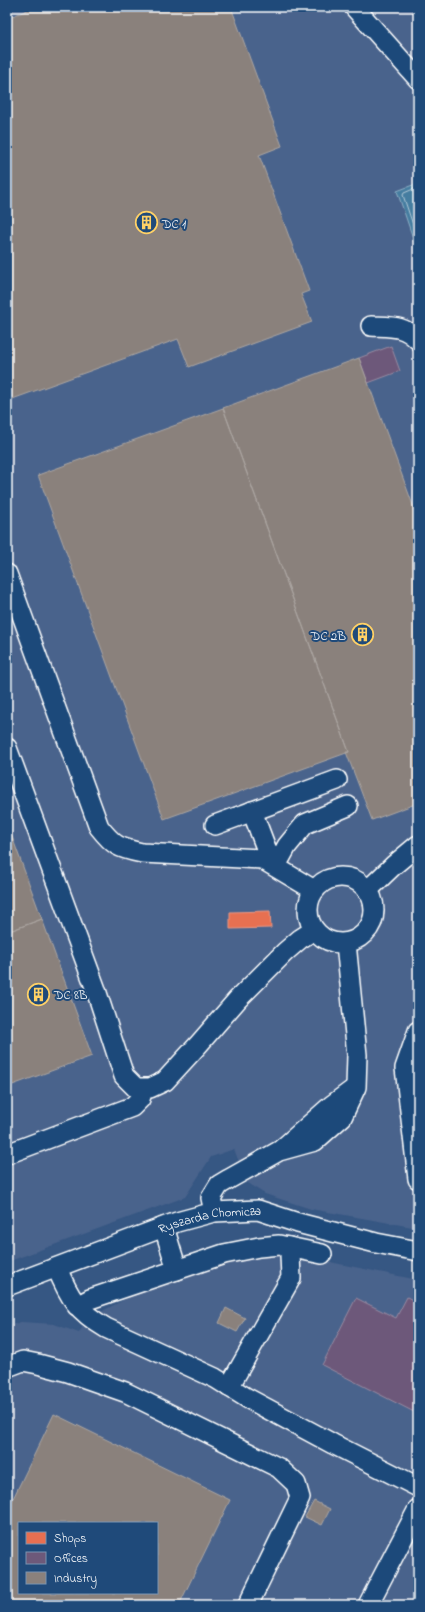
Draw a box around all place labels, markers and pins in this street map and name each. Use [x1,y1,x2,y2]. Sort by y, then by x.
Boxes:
building icon: DC 1 [133,210,159,236]
place label: DC 1 [161,215,186,234]
building icon: DC 2B [349,622,375,648]
place label: DC 2B [310,627,346,646]
building icon: DC 8B [25,981,51,1007]
place label: DC 8B [53,986,88,1005]

